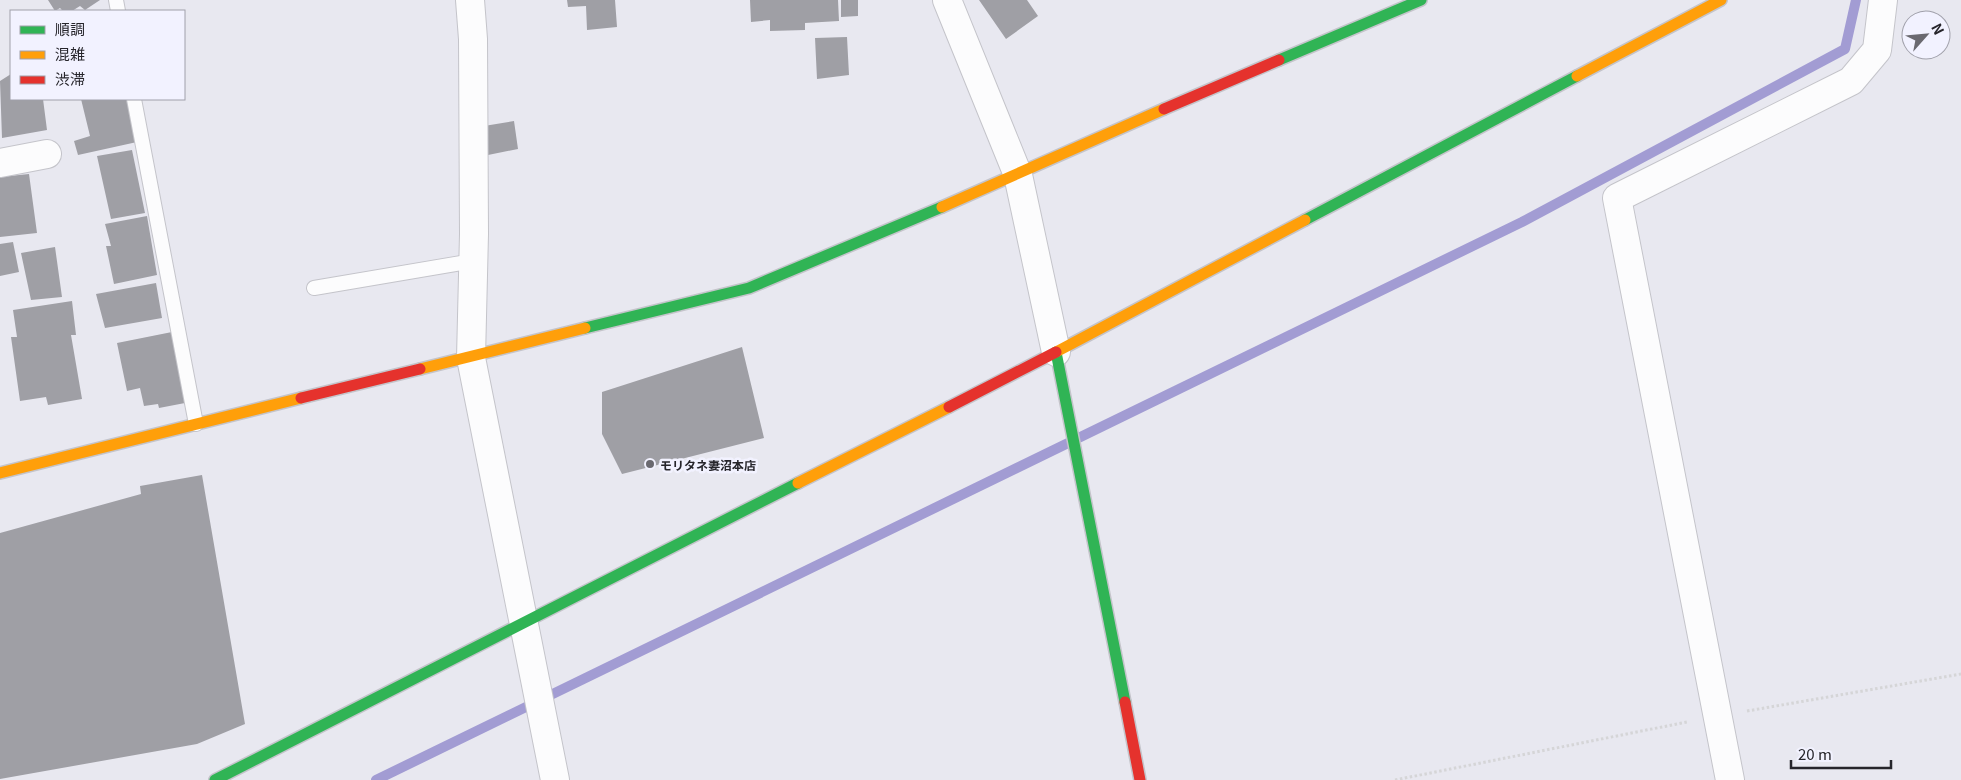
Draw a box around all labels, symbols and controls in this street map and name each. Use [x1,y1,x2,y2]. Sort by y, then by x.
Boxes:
legend [10,10,185,100]
north arrow [1901,10,1951,60]
text: 順調 [55,18,85,39]
text: N [1927,19,1950,38]
text: 混雑 [55,43,85,64]
text: 渋滞 [55,68,85,89]
place label: モリタネ妻沼本店 [660,456,756,473]
marker: モリタネ妻沼本店 [644,458,656,470]
scale bar [1791,738,1891,770]
text: 20 m [1798,743,1832,764]

